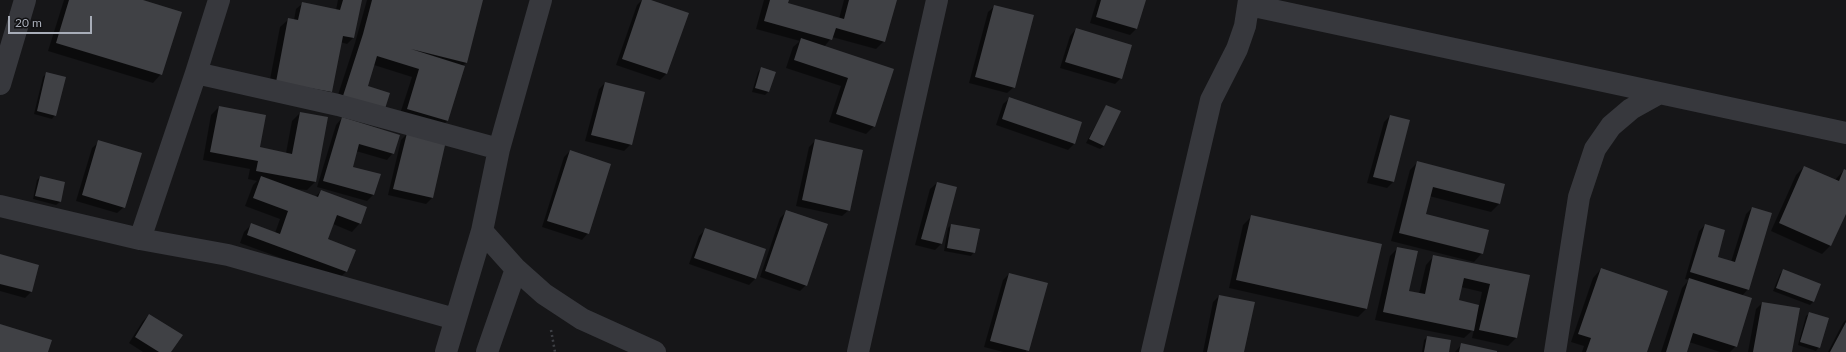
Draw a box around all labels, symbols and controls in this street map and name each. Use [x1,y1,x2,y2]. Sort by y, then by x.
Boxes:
scale bar [10,8,94,34]
text: 20 m [15,15,42,30]

